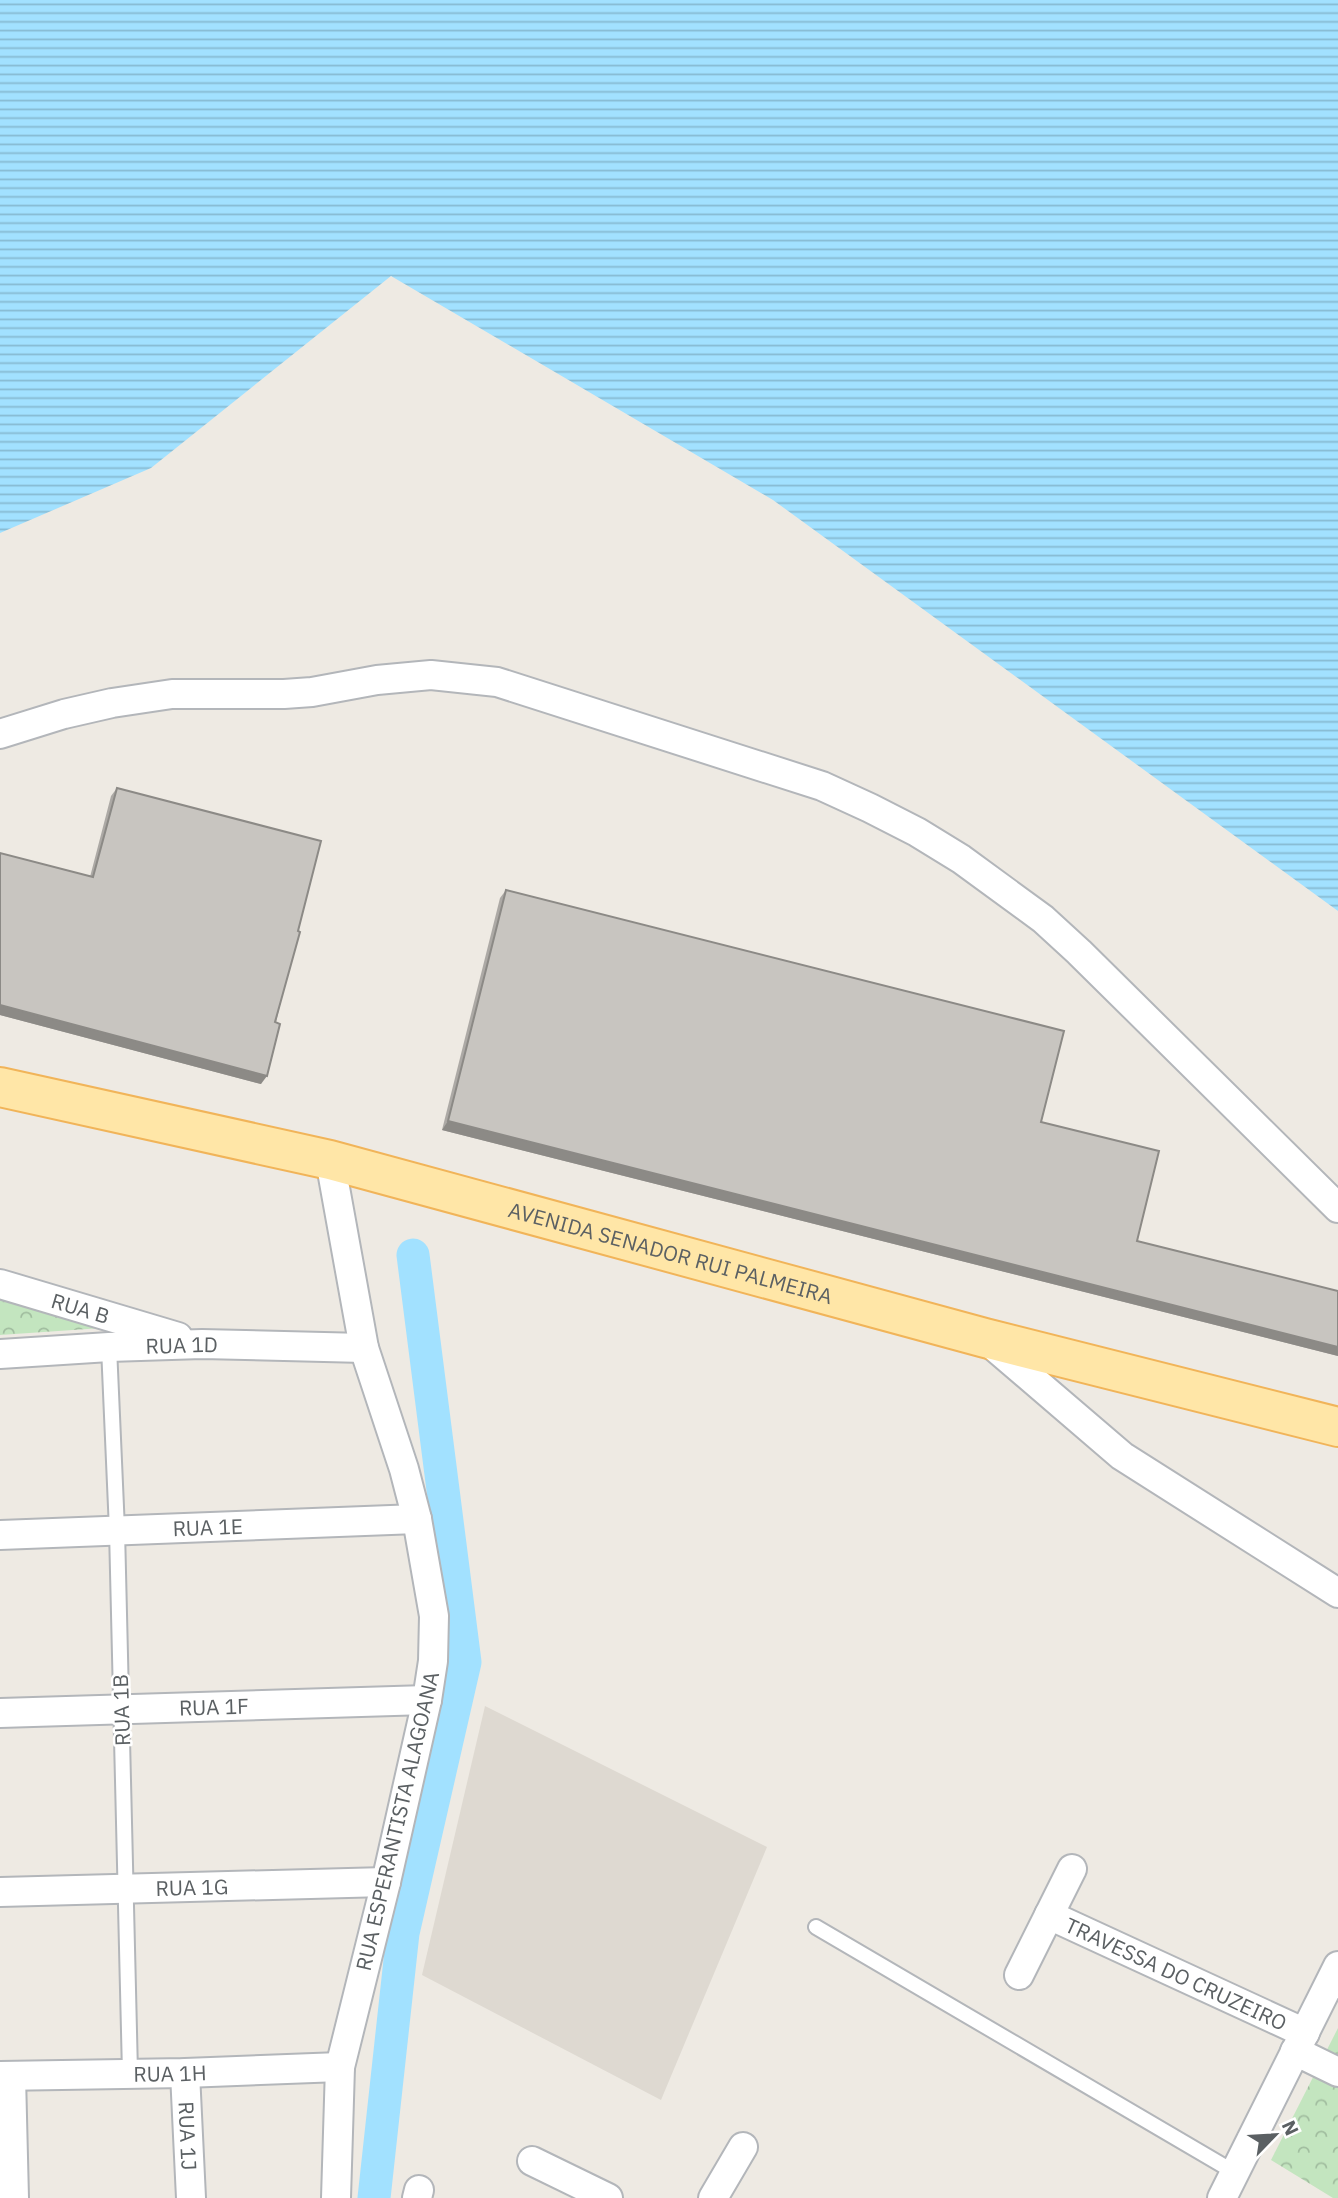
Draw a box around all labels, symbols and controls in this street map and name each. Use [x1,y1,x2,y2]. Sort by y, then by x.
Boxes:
street label: AVENIDA SENADOR RUI PALMEIRA [506,1195,836,1310]
street label: RUA B [48,1286,113,1330]
street label: RUA 1D [145,1330,218,1360]
street label: RUA 1E [172,1512,244,1542]
street label: RUA ESPERANTISTA ALAGOANA [349,1669,445,1973]
street label: RUA 1B [106,1674,136,1746]
street label: RUA 1F [179,1691,249,1722]
street label: RUA 1G [155,1872,229,1902]
street label: TRAVESSA DO CRUZEIRO [1061,1910,1292,2037]
street label: RUA 1H [133,2058,207,2088]
north arrow [1240,2100,1310,2170]
street label: RUA 1J [172,2101,204,2171]
text: N [1277,2117,1304,2139]

